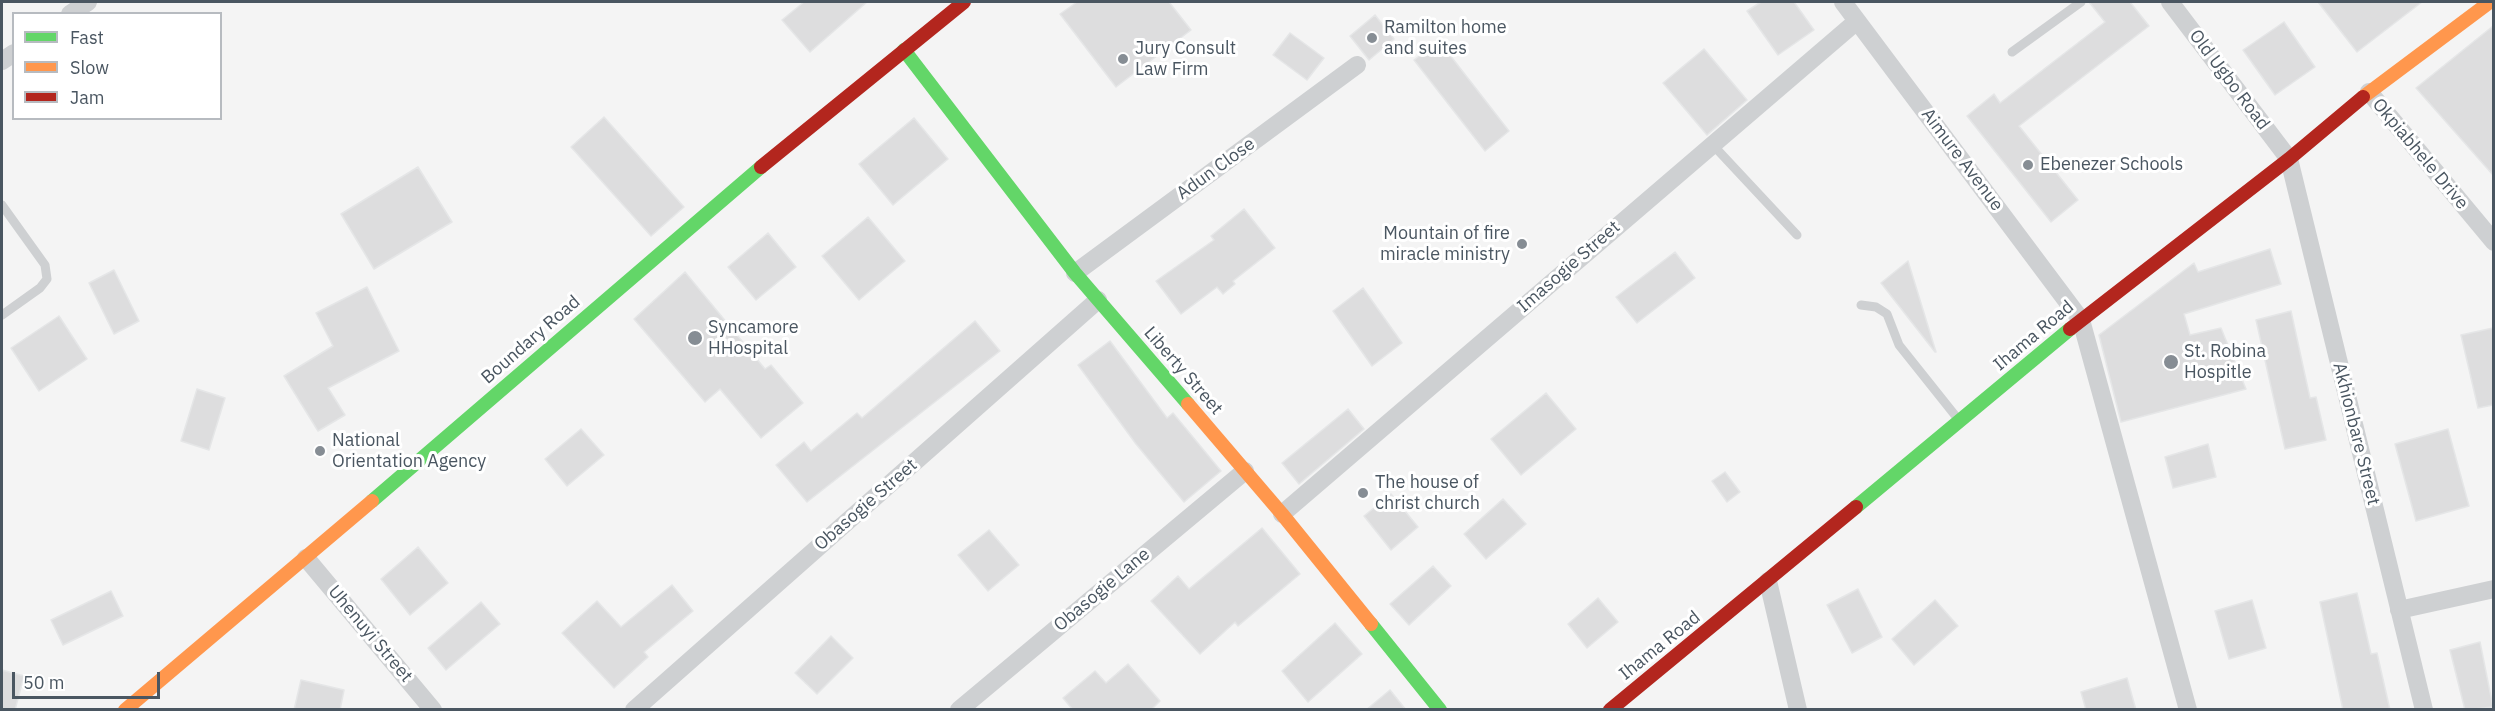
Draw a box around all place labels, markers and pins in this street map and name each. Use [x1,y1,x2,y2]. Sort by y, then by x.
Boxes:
place label: Ramilton home and suites [1384,17,1507,60]
marker: Ramilton home and suites [1365,31,1379,45]
place label: Jury Consult Law Firm [1135,38,1236,80]
marker: Jury Consult Law Firm [1116,52,1130,66]
place label: Ebenezer Schools [2040,154,2183,176]
marker: Ebenezer Schools [2021,158,2035,172]
place label: Mountain of fire miracle ministry [1380,223,1510,266]
marker: Mountain of fire miracle ministry [1515,237,1529,251]
place label: Syncamore HHospital [708,317,799,360]
marker: Syncamore HHospital [686,329,704,347]
place label: St. Robina Hospitle [2184,341,2266,384]
marker: St. Robina Hospitle [2162,353,2180,371]
place label: National Orientation Agency [332,430,486,472]
marker: National Orientation Agency [313,444,327,458]
place label: The house of christ church [1375,472,1480,514]
marker: The house of christ church [1356,486,1370,500]

